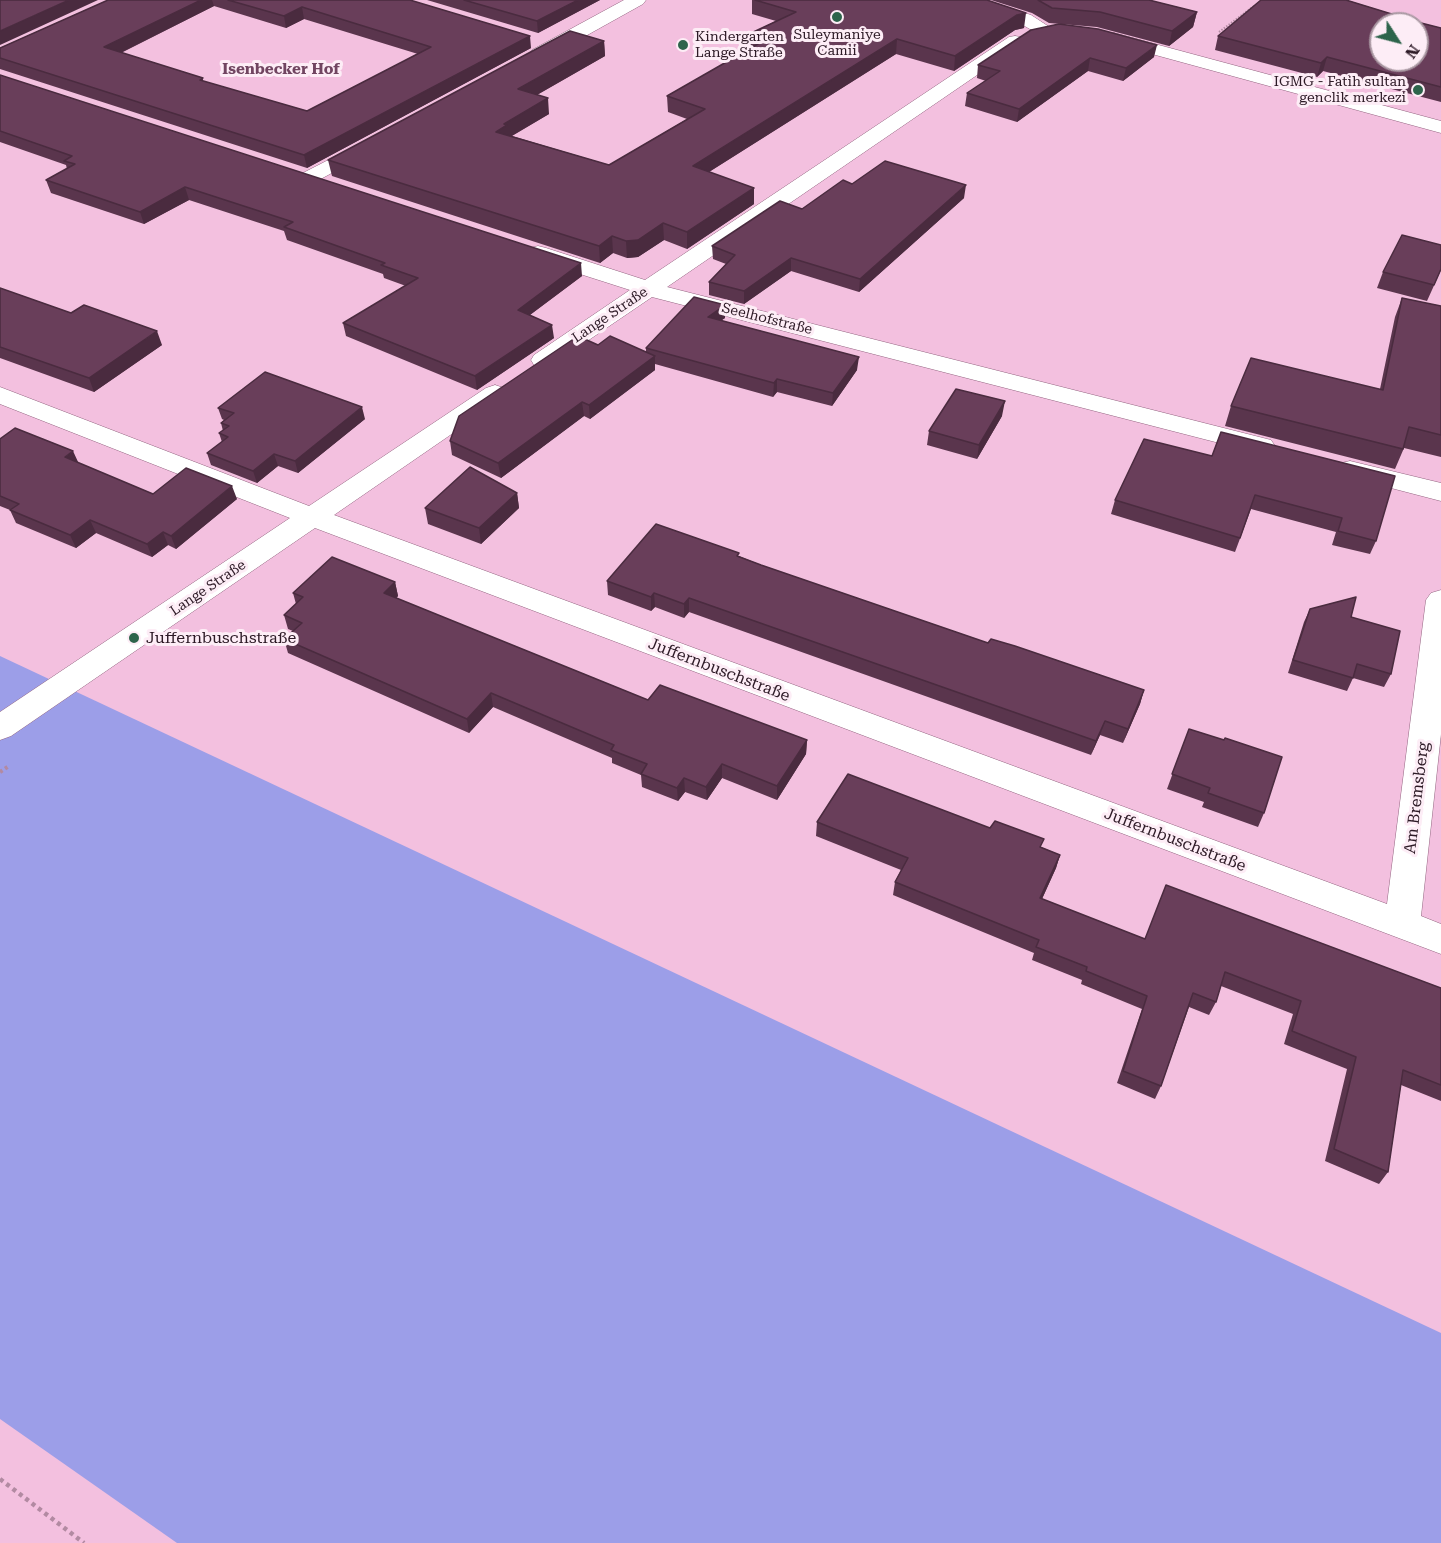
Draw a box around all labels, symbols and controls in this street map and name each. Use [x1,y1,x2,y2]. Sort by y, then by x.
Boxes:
marker: Suleymaniye Camii [830,10,844,24]
north arrow [1369,12,1429,72]
place label: Suleymaniye Camii [793,27,881,60]
place label: Kindergarten Lange Straße [695,29,784,62]
marker: Kindergarten Lange Straße [676,38,690,52]
text: N [1401,41,1424,62]
district label: Isenbecker Hof [222,61,340,79]
place label: IGMG - Fatih sultan genclik merkezi [1274,74,1406,106]
marker: IGMG - Fatih sultan genclik merkezi [1411,83,1425,97]
street label: Lange Straße [569,284,651,346]
street label: Seelhofstraße [720,300,814,338]
street label: Lange Straße [167,557,249,619]
place label: Juffernbuschstraße [146,628,296,648]
marker: Juffernbuschstraße [127,631,141,645]
street label: Juffernbuschstraße [645,634,793,706]
street label: Am Bremsberg [1401,741,1433,855]
street label: Juffernbuschstraße [1101,804,1249,876]

